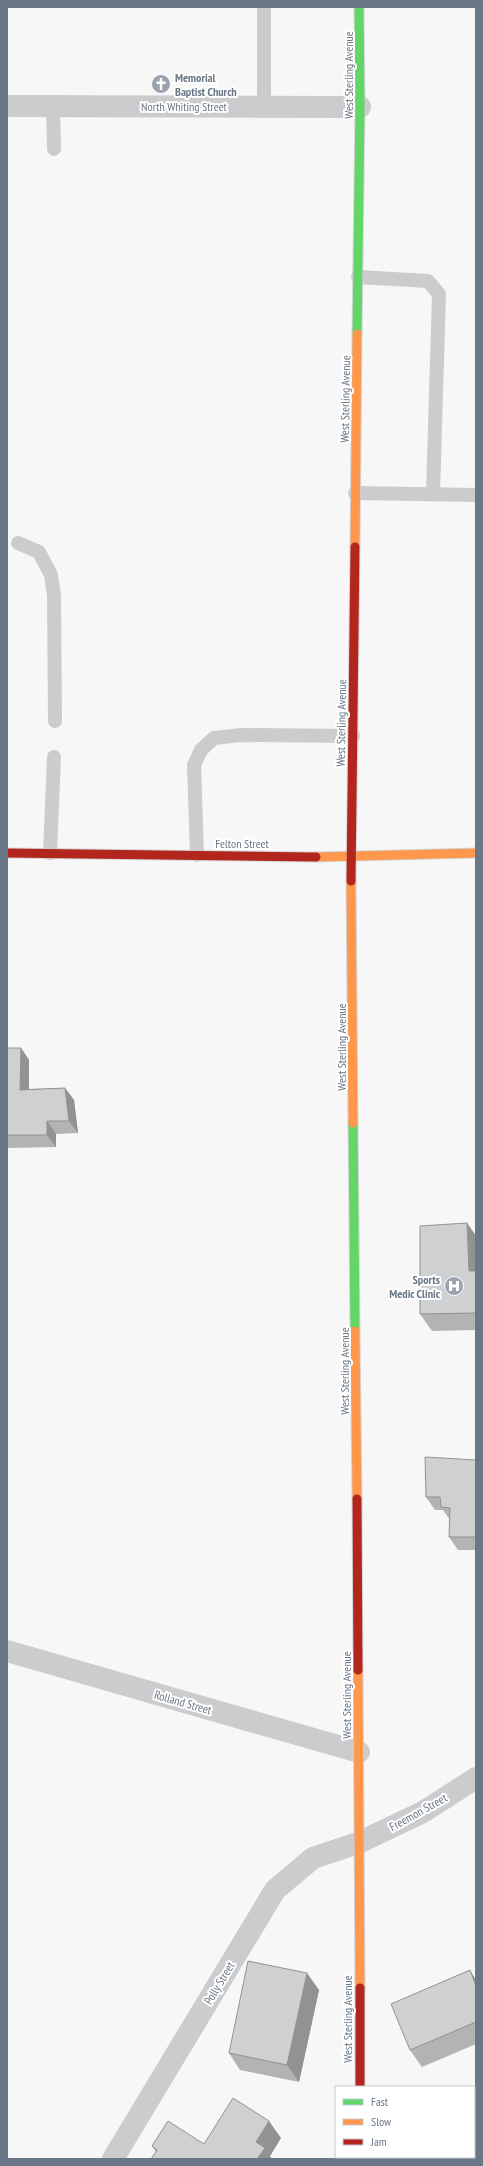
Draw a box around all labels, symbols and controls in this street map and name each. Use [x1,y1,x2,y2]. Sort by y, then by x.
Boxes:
street label: West Sterling Avenue [341,31,356,119]
place label: Memorial Baptist Church [175,70,237,99]
church icon: Memorial Baptist Church [150,73,172,95]
street label: North Whiting Street [141,99,228,114]
street label: West Sterling Avenue [337,355,353,443]
street label: West Sterling Avenue [333,679,349,767]
street label: Felton Street [215,836,270,851]
street label: West Sterling Avenue [334,1003,349,1091]
place label: Sports Medic Clinic [389,1272,441,1301]
hospital icon: Sports Medic Clinic [443,1275,465,1297]
street label: West Sterling Avenue [337,1327,352,1415]
street label: West Sterling Avenue [339,1651,354,1739]
street label: Rolland Street [153,1687,214,1717]
street label: Freemon Street [386,1790,450,1834]
street label: Polly Street [200,1958,238,2007]
street label: West Sterling Avenue [340,1975,355,2063]
legend [335,2086,475,2158]
text: Fast [371,2094,389,2109]
text: Slow [371,2114,392,2129]
text: Jam [370,2134,387,2149]

